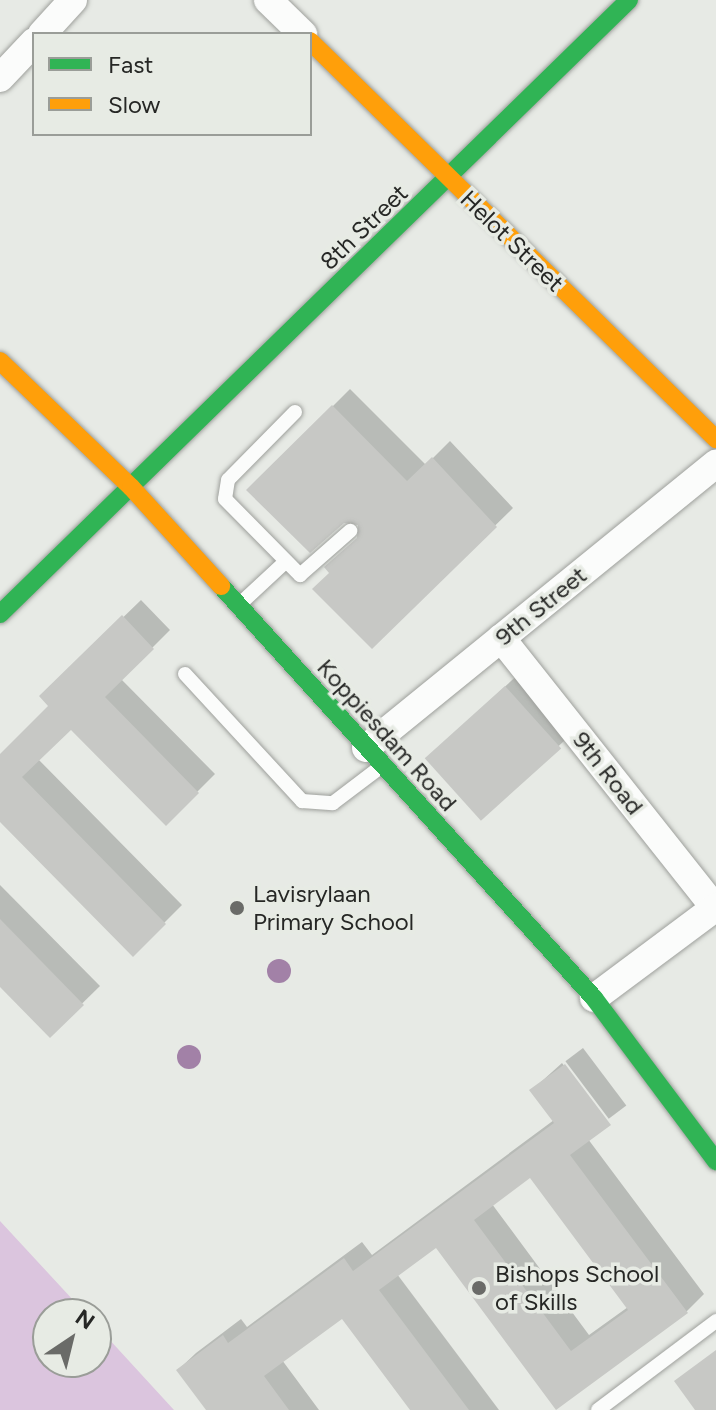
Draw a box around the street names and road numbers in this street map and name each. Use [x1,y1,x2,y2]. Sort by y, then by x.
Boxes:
street label: 8th Street [314,178,414,276]
street label: Helot Street [454,185,570,297]
street label: 9th Street [490,560,592,652]
street label: Koppiesdam Road [311,653,463,817]
street label: 9th Road [567,726,649,820]

